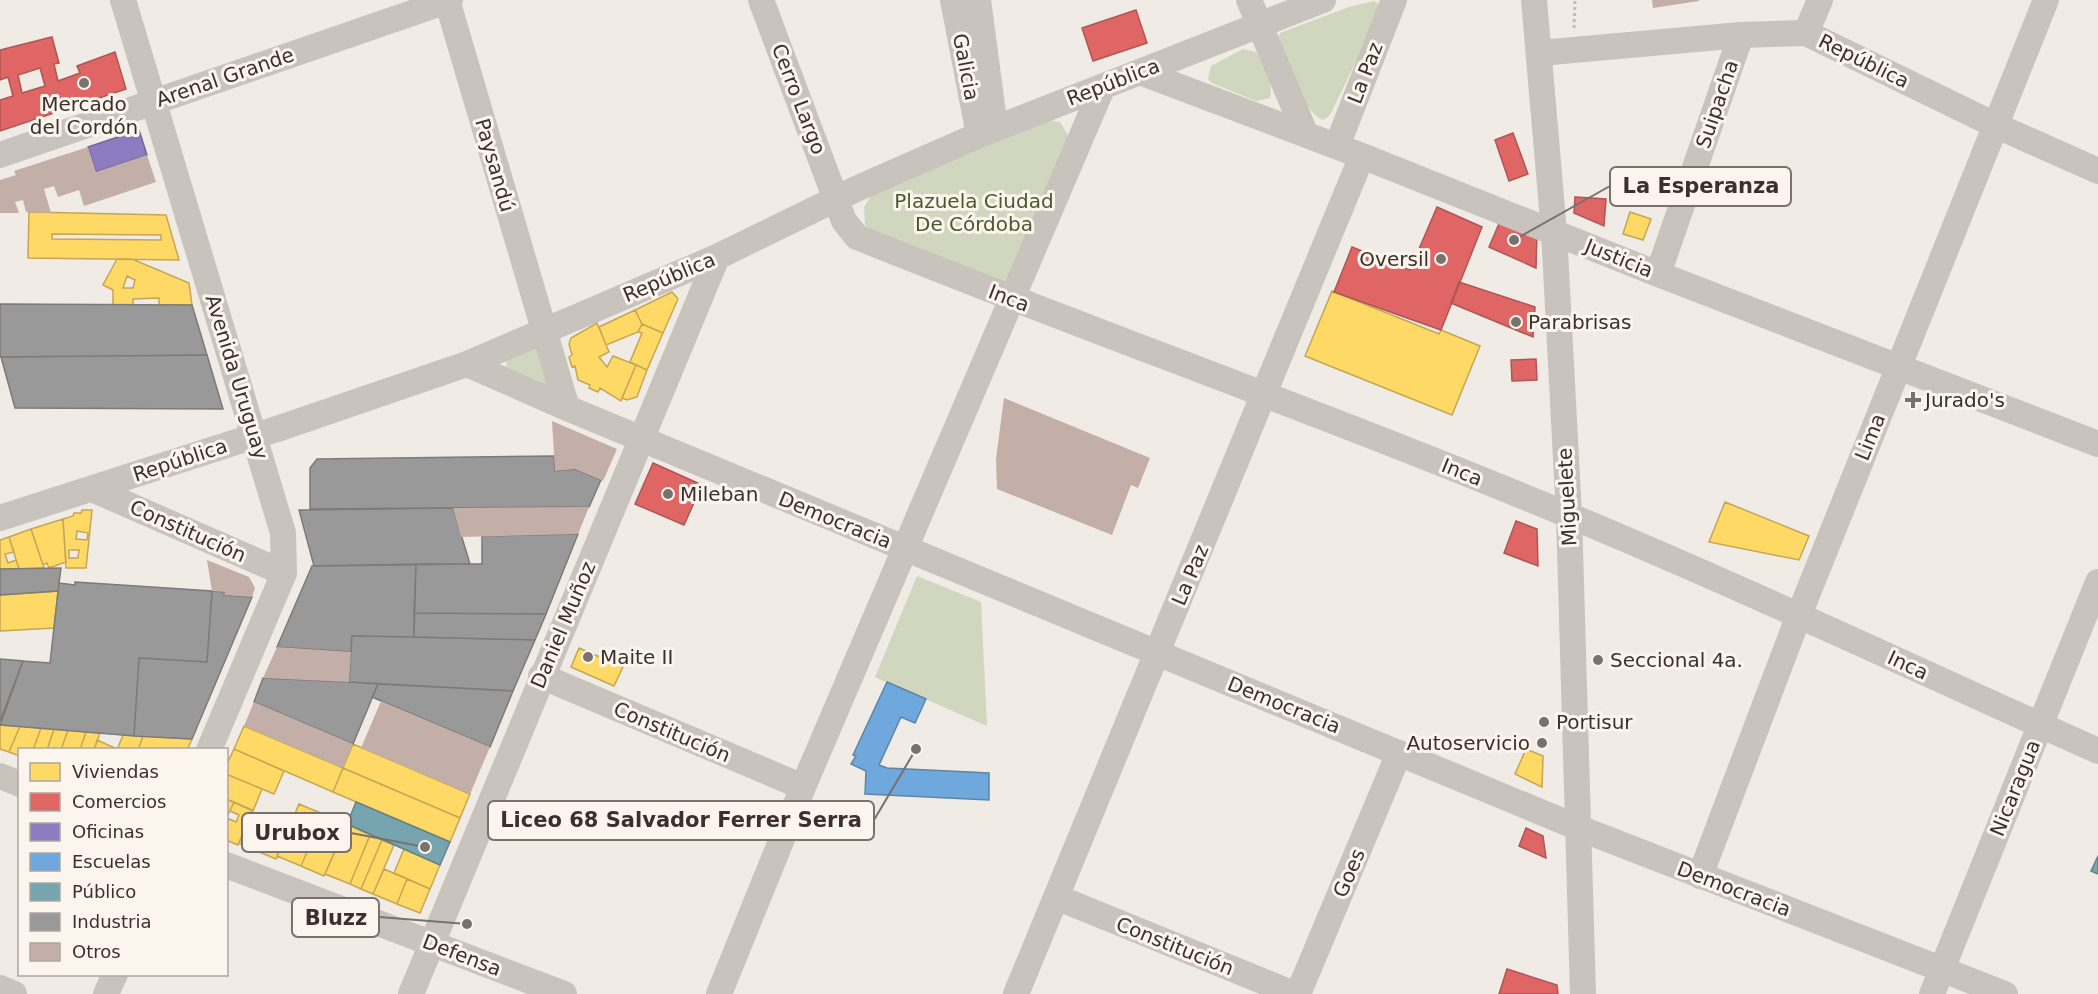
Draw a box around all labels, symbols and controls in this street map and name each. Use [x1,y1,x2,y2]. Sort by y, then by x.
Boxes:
street label: República [1815,29,1913,93]
street label: Galicia [948,31,984,103]
street label: La Paz [1342,39,1388,107]
street label: Cerro Largo [767,40,831,158]
street label: Arenal Grande [153,42,297,112]
street label: República [1063,53,1163,111]
street label: Suipacha [1691,57,1743,151]
marker: Mercado del Cordón [77,76,91,90]
place label: Mercado del Cordón [30,92,138,139]
street label: Paysandú [470,116,520,214]
callout: La Esperanza [1610,167,1791,206]
text: La Esperanza [1623,174,1779,198]
park label: Plazuela Ciudad De Córdoba [894,189,1054,236]
street label: Justicia [1580,233,1657,282]
street label: República [619,247,719,307]
place label: Oversil [1359,247,1429,271]
marker: Oversil [1434,252,1448,266]
street label: Inca [985,279,1033,317]
street label: Avenida Uruguay [200,292,274,463]
place label: Parabrisas [1528,310,1631,334]
marker: Parabrisas [1509,315,1523,329]
place label: Jurado's [1923,388,2005,412]
marker: Jurado's [1906,393,1920,407]
street label: Lima [1850,410,1890,464]
street label: República [130,433,230,487]
street label: Miguelete [1552,447,1582,547]
street label: Inca [1438,453,1486,491]
place label: Mileban [680,482,758,506]
street label: Democracia [775,486,895,554]
marker: Mileban [661,487,675,501]
street label: Constitución [126,495,250,567]
street label: La Paz [1167,541,1213,609]
street label: Daniel Muñoz [525,558,601,692]
place label: Maite II [600,645,673,669]
street label: Inca [1884,645,1932,685]
place label: Seccional 4a. [1610,648,1743,672]
marker: Maite II [581,650,595,664]
marker: Seccional 4a. [1591,653,1605,667]
street label: Democracia [1224,671,1344,739]
street label: Constitución [610,697,734,767]
place label: Portisur [1556,710,1633,734]
marker: Portisur [1537,715,1551,729]
place label: Autoservicio [1406,731,1530,755]
marker: Autoservicio [1535,736,1549,750]
street label: Nicaragua [1985,736,2045,840]
legend [18,748,228,976]
text: Viviendas [72,761,159,782]
text: Comercios [72,791,166,812]
callout: Liceo 68 Salvador Ferrer Serra [488,801,874,840]
text: Liceo 68 Salvador Ferrer Serra [500,808,862,832]
callout: Urubox [242,813,351,852]
text: Oficinas [72,821,144,842]
text: Urubox [254,821,340,845]
street label: Goes [1328,845,1370,901]
text: Escuelas [72,851,151,872]
street label: Democracia [1674,856,1794,922]
text: Público [72,881,136,902]
callout: Bluzz [292,898,379,937]
text: Bluzz [305,906,367,930]
text: Industria [72,911,151,932]
street label: Constitución [1113,912,1237,980]
street label: Defensa [419,929,505,981]
text: Otros [72,941,121,962]

